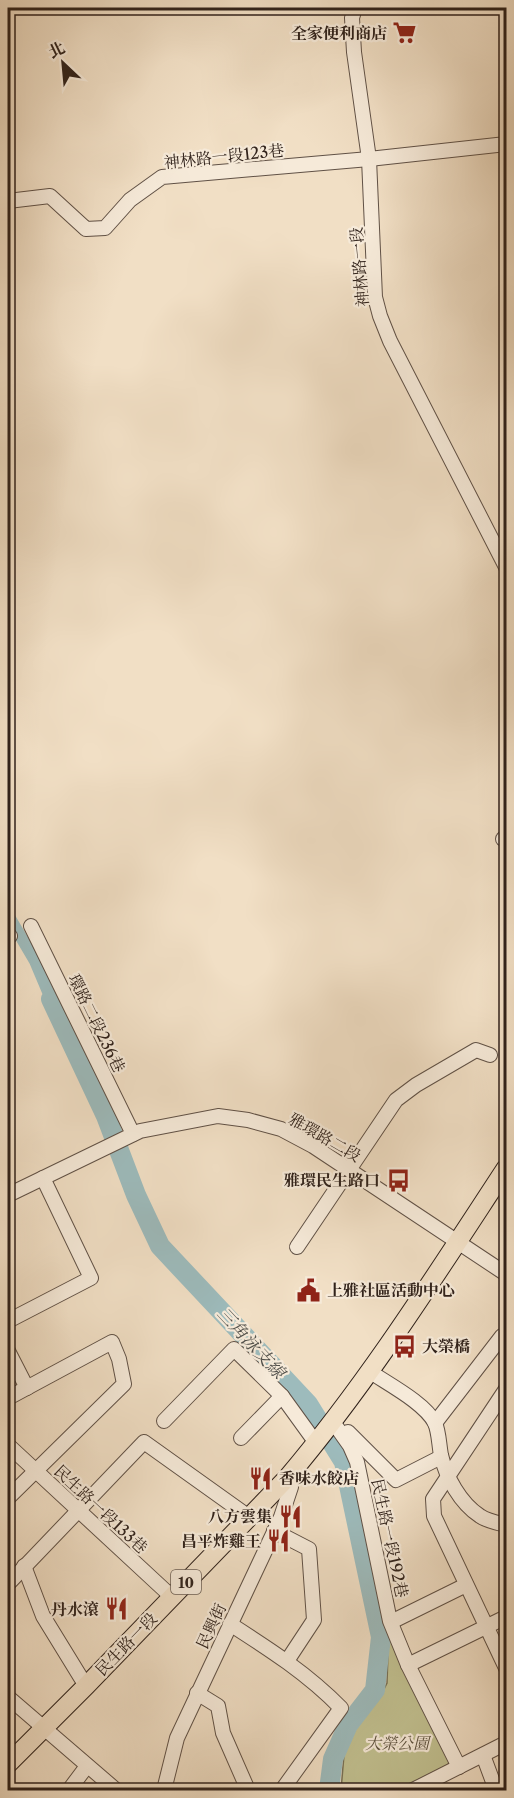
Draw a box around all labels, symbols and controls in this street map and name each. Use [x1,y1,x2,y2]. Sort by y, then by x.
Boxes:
supermarket icon: 全家便利商店 [392,20,418,46]
place label: 全家便利商店 [291,23,387,43]
north arrow [33,33,93,93]
text: 北 [45,37,68,62]
street label: 神林路一段123巷 [163,140,285,172]
street label: 神林路一段 [346,226,372,308]
street label: 環路二段236巷 [64,970,130,1076]
street label: 雅環路二段 [285,1108,365,1166]
bus stop icon: 雅環民生路口 [385,1167,411,1193]
place label: 雅環民生路口 [284,1170,380,1190]
public building icon: 上雅社區活動中心 [296,1277,322,1303]
place label: 上雅社區活動中心 [327,1280,455,1300]
water label: 三角泳支線 [212,1303,291,1385]
bus stop icon: 大榮橋 [391,1333,417,1359]
place label: 大榮橋 [422,1336,470,1356]
street label: 民生路一段133巷 [50,1461,152,1557]
restaurant icon: 香味水餃店 [248,1465,274,1491]
place label: 香味水餃店 [279,1468,359,1488]
street label: 民生路一段192巷 [368,1477,412,1599]
restaurant icon: 八方雲集 [277,1503,303,1529]
place label: 八方雲集 [208,1506,272,1526]
restaurant icon: 昌平炸雞王 [266,1528,292,1554]
place label: 昌平炸雞王 [181,1531,261,1551]
road number: 10 [171,1570,201,1594]
restaurant icon: 丹水滾 [104,1596,130,1622]
place label: 丹水滾 [51,1599,99,1619]
street label: 民興街 [192,1600,230,1652]
street label: 民生路一段 [91,1608,161,1680]
park label: 大榮公園 [365,1733,432,1753]

